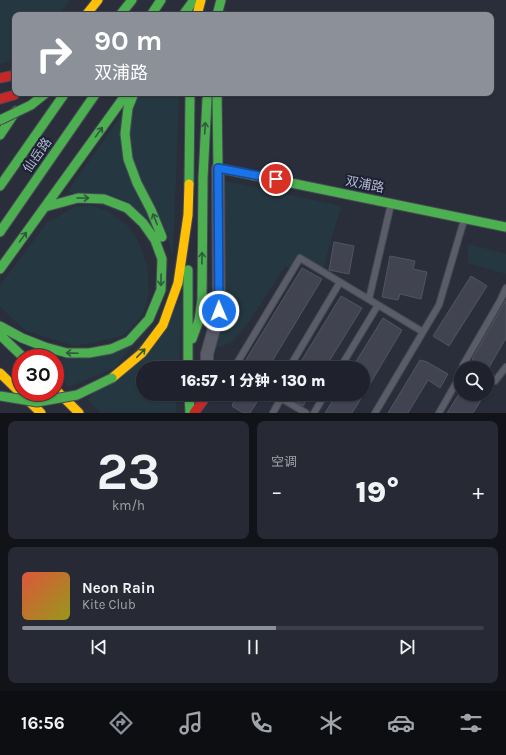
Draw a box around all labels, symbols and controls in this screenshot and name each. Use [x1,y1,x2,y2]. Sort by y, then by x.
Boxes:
text: 90 m [94,24,162,57]
icon: right [28,28,80,80]
text: 双浦路 [94,62,148,84]
one-way arrow [202,122,209,135]
one-way arrow [95,126,103,137]
street label: 仙岳路 [20,135,54,175]
pin [259,162,293,196]
icon: arrive [265,168,287,190]
street label: 双浦路 [344,173,386,195]
one-way arrow [76,195,89,202]
one-way arrow [150,214,158,226]
one-way arrow [19,232,27,243]
one-way arrow [198,252,206,265]
one-way arrow [157,273,165,286]
position arrow [198,290,240,332]
one-way arrow [137,348,146,358]
speed limit sign: 30 [12,349,64,401]
one-way arrow [66,349,79,356]
map controls [454,361,494,401]
button: search [454,361,494,401]
text: 16:57 · 1 分钟 · 130 m [181,372,325,390]
text: 23 [97,441,160,502]
text: 空调 [271,454,297,469]
text: 19° [356,474,399,510]
text: − [271,479,283,505]
text: + [472,479,484,505]
text: km/h [112,498,145,513]
text: Neon Rain [82,579,155,597]
text: Kite Club [82,597,136,612]
icon: previous [88,636,110,658]
icon: pause [242,636,264,658]
icon: next [396,636,418,658]
icon: directions [107,709,135,737]
icon: music [177,709,205,737]
icon: phone [247,709,275,737]
icon: climate [317,709,345,737]
icon: car [387,709,415,737]
icon: filters [457,709,485,737]
text: 16:56 [21,712,65,734]

